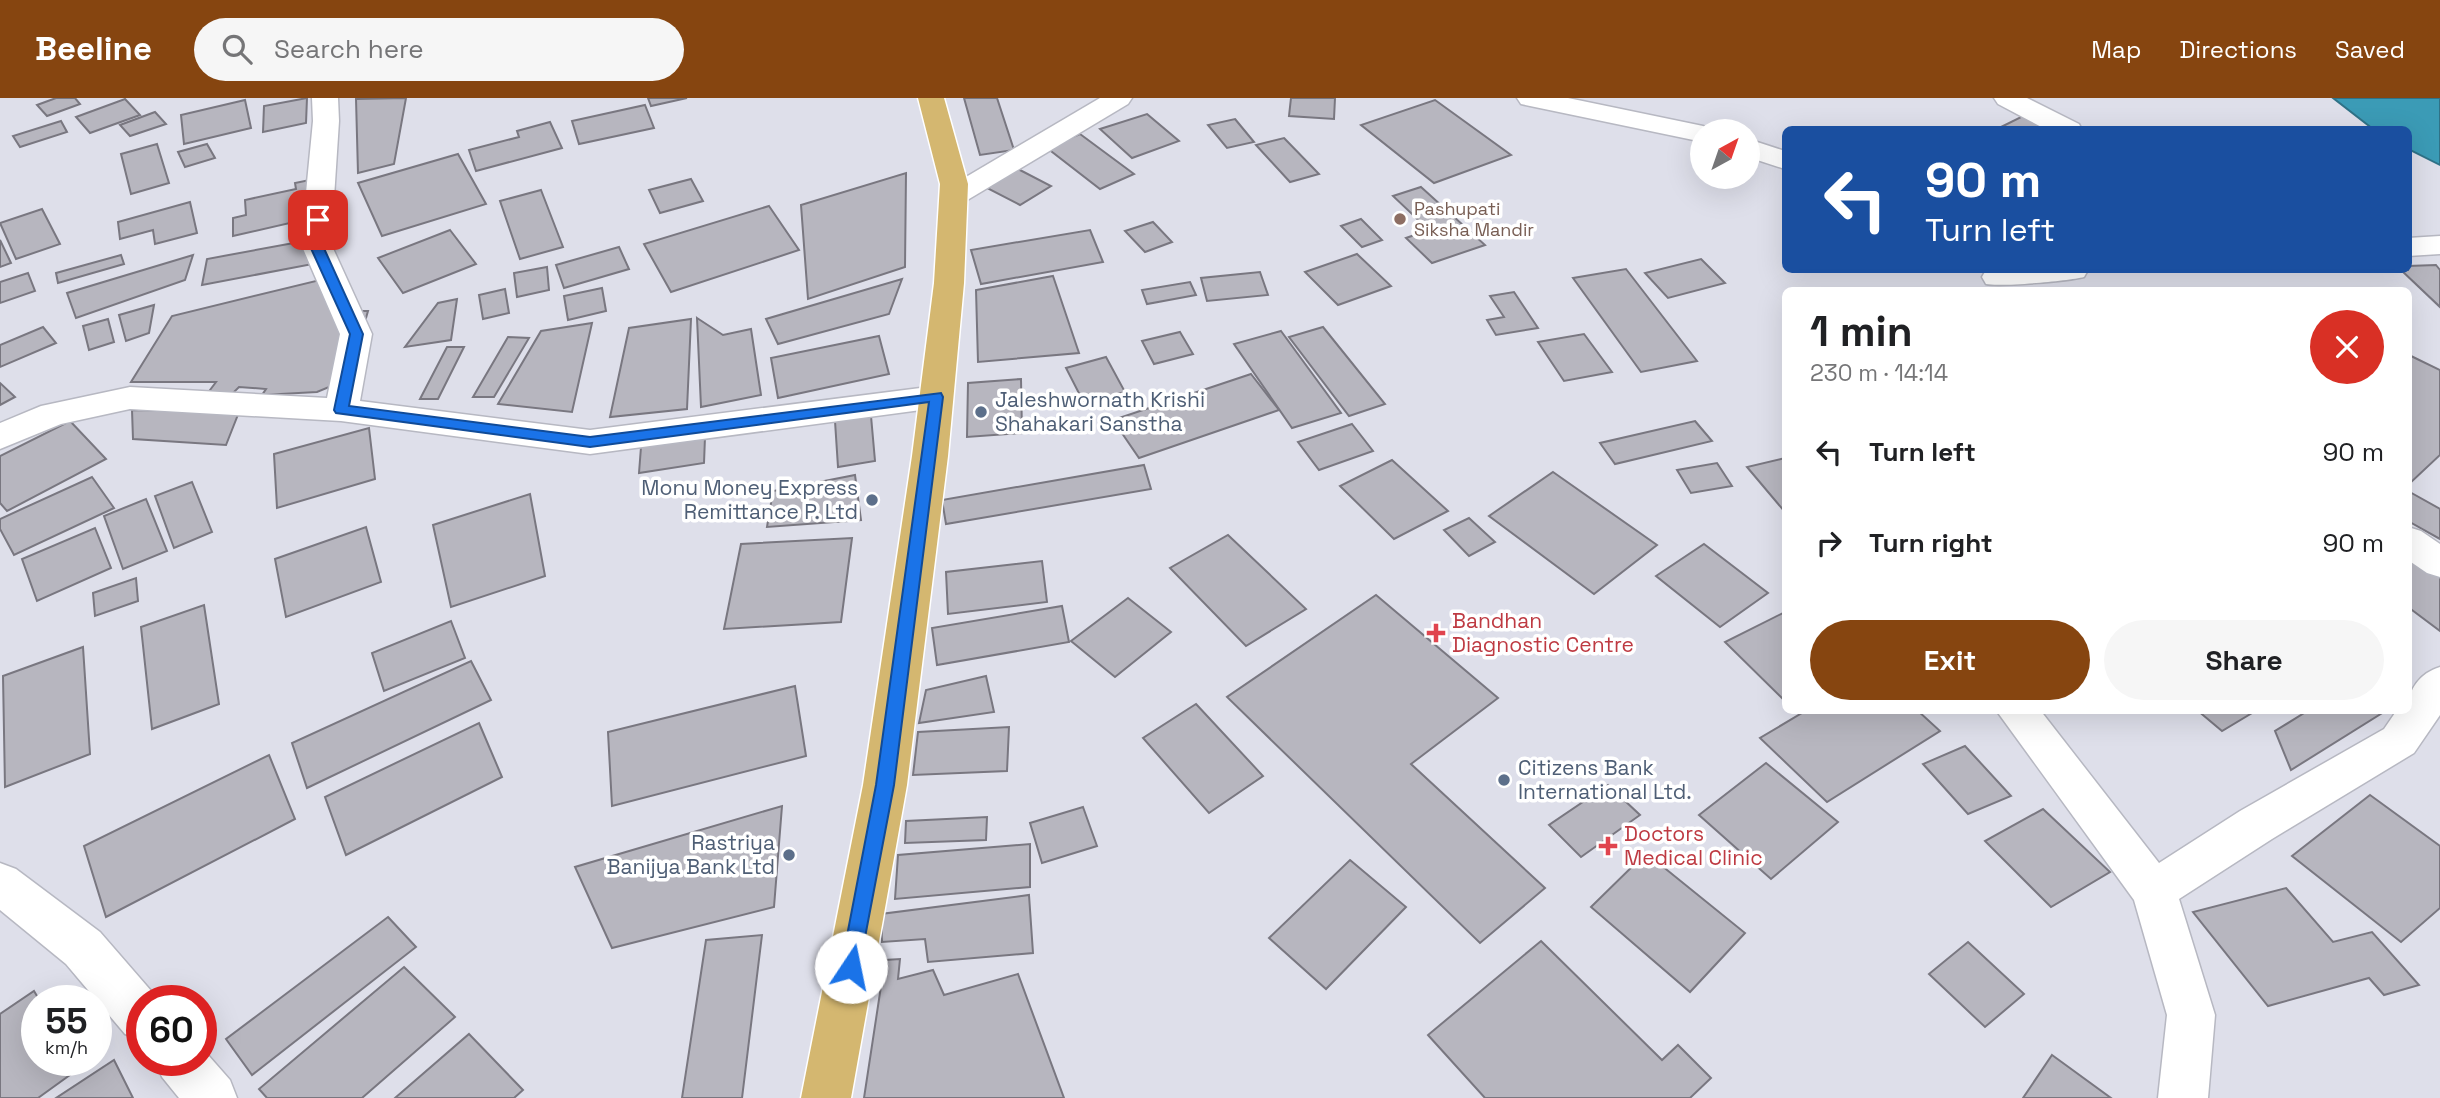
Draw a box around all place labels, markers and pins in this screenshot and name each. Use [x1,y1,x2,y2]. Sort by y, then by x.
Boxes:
pin [288,190,348,250]
place label: Pashupati Siksha Mandir [1414,197,1534,241]
marker: Pashupati Siksha Mandir [1392,211,1408,227]
place label: Jaleshwornath Krishi Shahakari Sanstha [995,386,1205,437]
marker: Jaleshwornath Krishi Shahakari Sanstha [973,404,989,420]
place label: Monu Money Express Remittance P. Ltd [641,474,858,525]
marker: Monu Money Express Remittance P. Ltd [864,492,880,508]
place label: Bandhan Diagnostic Centre [1452,607,1634,658]
marker: Bandhan Diagnostic Centre [1426,623,1446,643]
place label: Citizens Bank International Ltd. [1518,754,1692,805]
marker: Citizens Bank International Ltd. [1496,772,1512,788]
place label: Doctors Medical Clinic [1624,820,1763,871]
place label: Rastriya Banijya Bank Ltd [607,829,775,880]
marker: Doctors Medical Clinic [1598,836,1618,856]
marker: Rastriya Banijya Bank Ltd [781,847,797,863]

